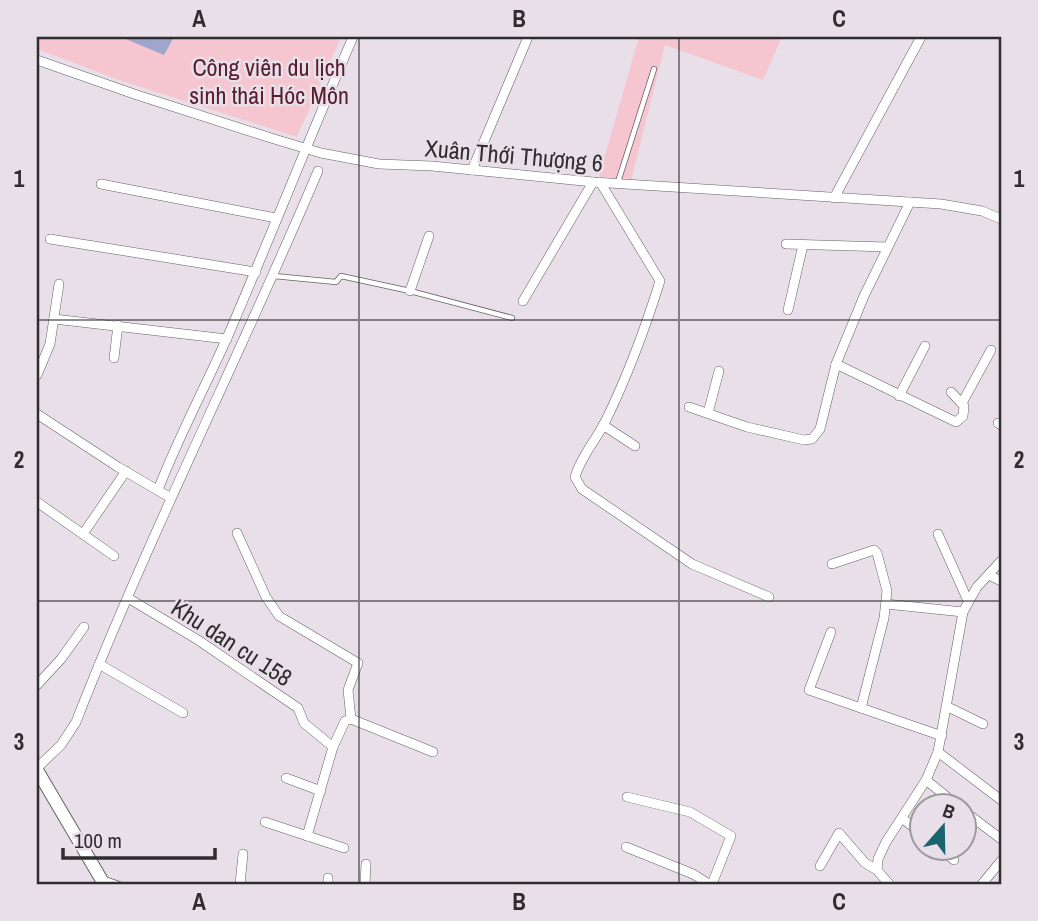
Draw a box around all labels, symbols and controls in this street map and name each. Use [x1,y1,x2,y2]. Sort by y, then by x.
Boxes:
text: A [192,3,206,34]
text: B [512,3,526,34]
text: C [832,3,846,34]
park label: Công viên du lịch sinh thái Hóc Môn [189,51,349,111]
street label: Xuân Thới Thượng 6 [424,131,604,179]
text: 1 [14,163,25,194]
text: 1 [1014,163,1025,194]
text: 2 [14,444,24,475]
text: 2 [1014,444,1024,475]
street label: Khu dan cu 158 [165,591,299,693]
text: 3 [14,726,24,757]
text: 3 [1014,726,1024,757]
north arrow [908,792,978,862]
text: B [939,797,959,825]
scale bar [63,816,215,860]
text: 100 m [74,826,122,855]
text: A [192,886,206,917]
text: B [512,886,526,917]
text: C [832,886,846,917]

